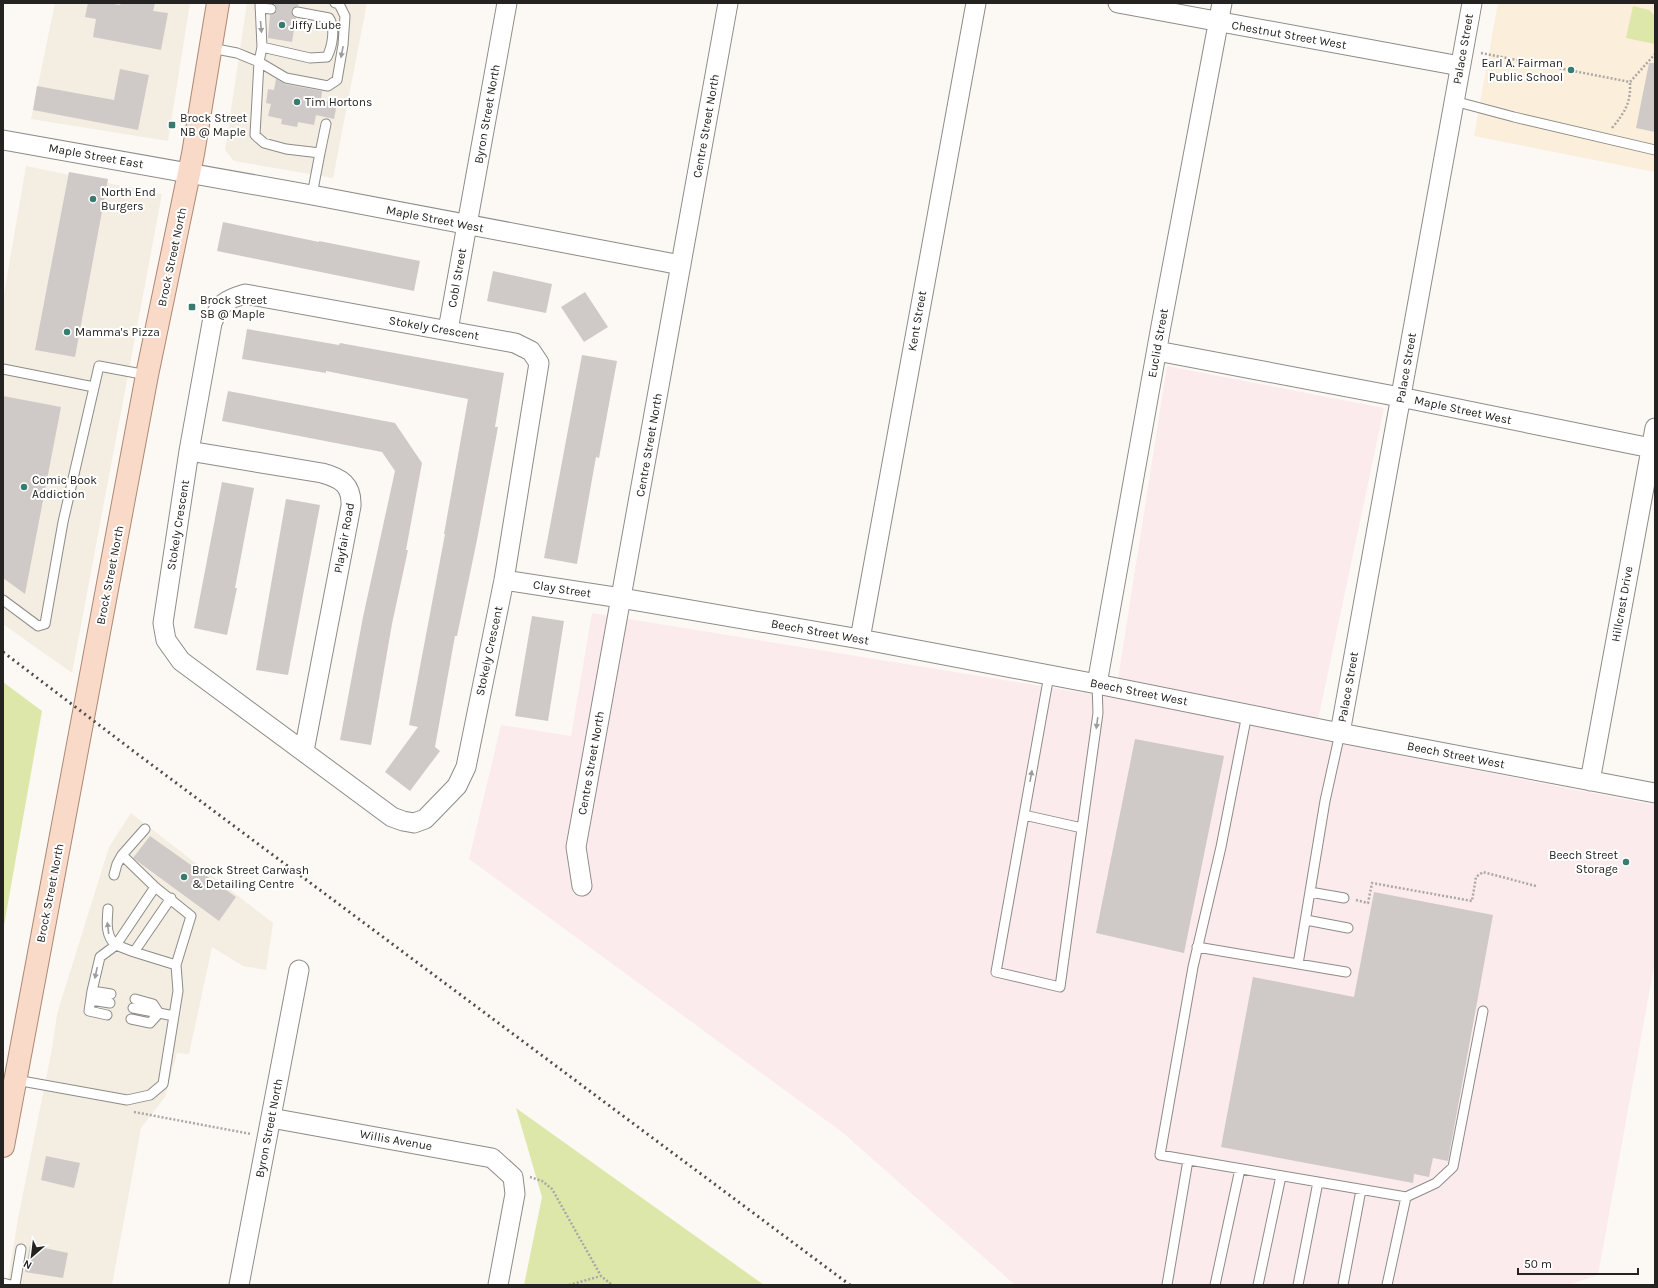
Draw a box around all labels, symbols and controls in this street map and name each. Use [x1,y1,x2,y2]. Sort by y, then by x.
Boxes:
street label: Palace Street [1450,12,1476,85]
place label: Jiffy Lube [290,18,341,32]
street label: Chestnut Street West [1230,18,1348,52]
marker: Jiffy Lube [277,20,287,30]
one-way arrow [257,21,264,33]
one-way arrow [338,46,344,58]
place label: Earl A. Fairman Public School [1482,56,1563,84]
street label: Byron Street North [471,63,503,165]
marker: Earl A. Fairman Public School [1566,65,1576,75]
street label: Centre Street North [690,73,722,179]
place label: Tim Hortons [305,95,372,109]
marker: Tim Hortons [292,97,302,107]
place label: Brock Street NB @ Maple [180,111,248,139]
marker: Brock Street NB @ Maple [167,120,177,130]
street label: Maple Street East [47,141,145,171]
place label: North End Burgers [101,185,156,213]
marker: North End Burgers [88,194,98,204]
street label: Maple Street West [385,203,486,235]
street label: Brock Street North [155,206,189,308]
street label: Cobl Street [445,247,469,309]
street label: Kent Street [905,289,929,352]
place label: Brock Street SB @ Maple [200,293,268,321]
marker: Brock Street SB @ Maple [187,302,197,312]
street label: Euclid Street [1145,307,1171,379]
street label: Stokely Crescent [388,313,481,343]
place label: Mamma's Pizza [75,325,160,339]
marker: Mamma's Pizza [62,327,72,337]
street label: Palace Street [1393,331,1419,404]
street label: Centre Street North [633,392,665,498]
street label: Maple Street West [1413,393,1513,427]
place label: Comic Book Addiction [32,473,97,501]
street label: Stokely Crescent [164,478,192,571]
marker: Comic Book Addiction [19,482,29,492]
street label: Playfair Road [331,502,357,574]
street label: Brock Street North [94,524,126,626]
street label: Hillcrest Drive [1608,565,1636,643]
street label: Clay Street [532,577,593,601]
street label: Stokely Crescent [473,604,505,697]
street label: Beech Street West [770,616,871,648]
street label: Palace Street [1335,650,1361,723]
street label: Beech Street West [1089,676,1189,708]
street label: Centre Street North [575,710,607,816]
one-way arrow [1094,717,1100,729]
street label: Beech Street West [1406,739,1506,771]
one-way arrow [1028,770,1034,783]
street label: Brock Street North [34,842,66,944]
place label: Beech Street Storage [1549,848,1618,876]
marker: Beech Street Storage [1621,857,1631,867]
place label: Brock Street Carwash & Detailing Centre [192,863,309,891]
marker: Brock Street Carwash & Detailing Centre [179,872,189,882]
one-way arrow [105,922,111,935]
one-way arrow [93,967,99,979]
street label: Byron Street North [253,1077,285,1179]
street label: Willis Avenue [359,1127,433,1153]
north arrow [12,1236,52,1276]
scale bar [1518,1250,1638,1276]
text: N [21,1257,34,1272]
text: 50 m [1524,1257,1552,1271]

